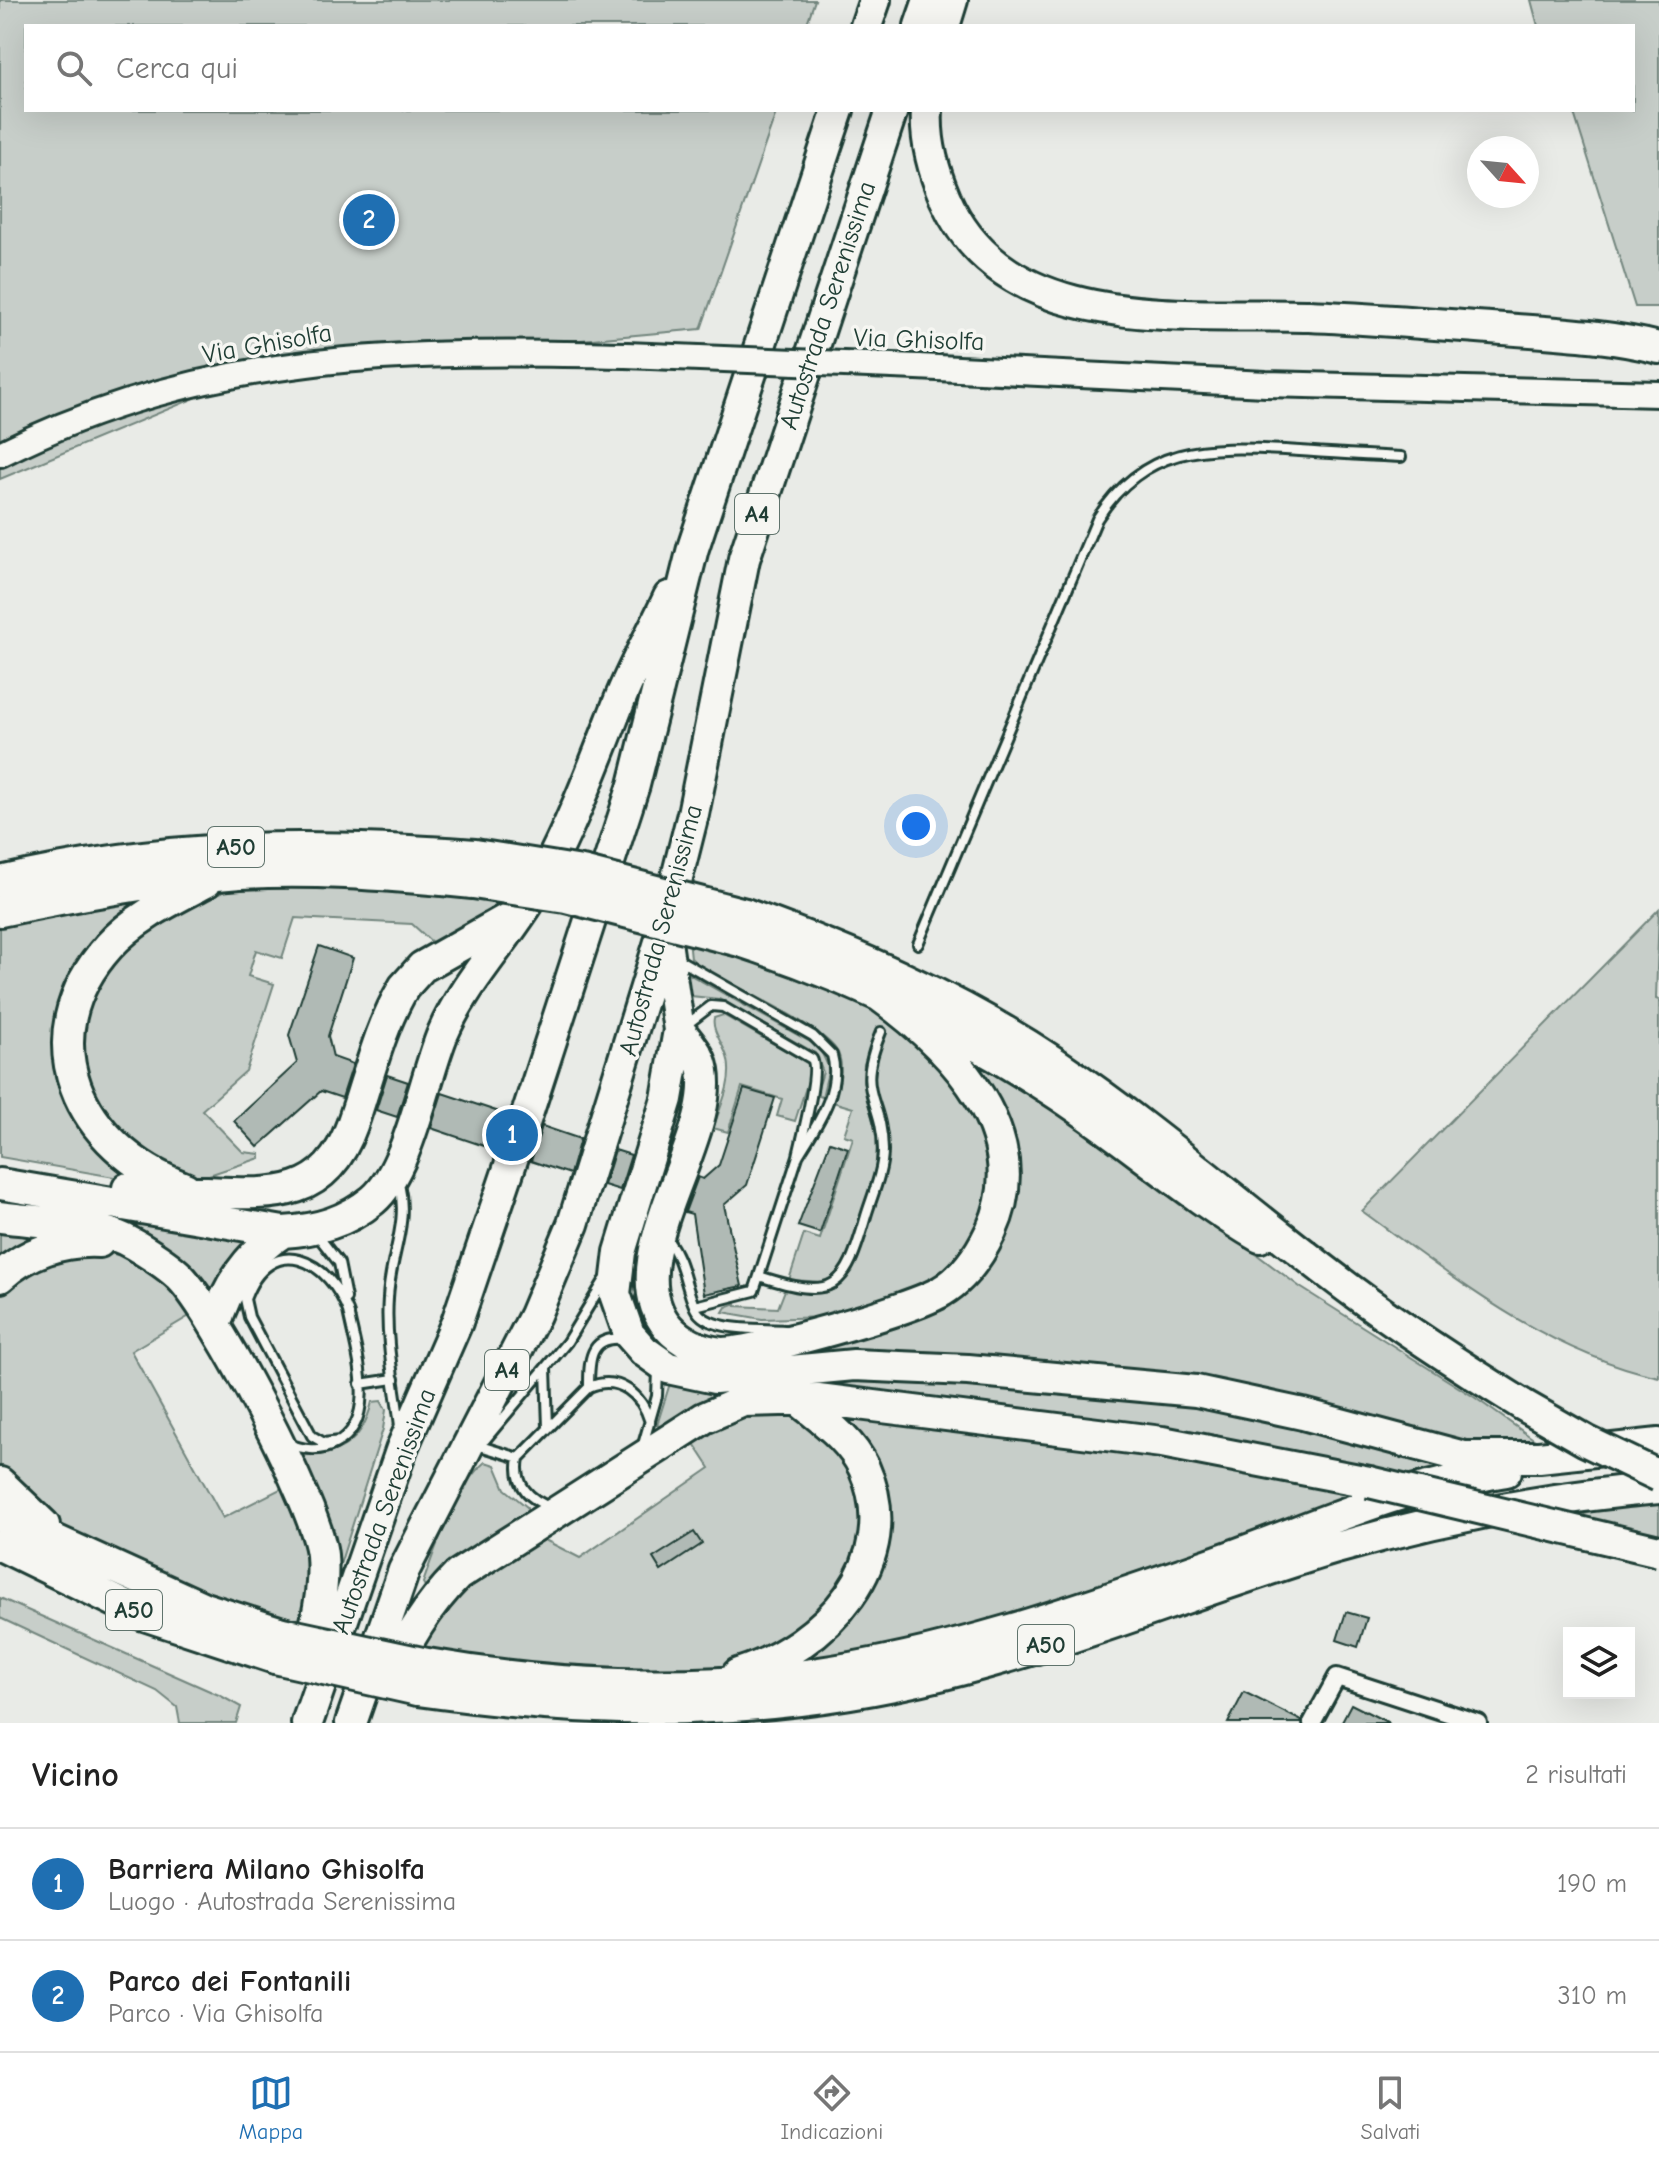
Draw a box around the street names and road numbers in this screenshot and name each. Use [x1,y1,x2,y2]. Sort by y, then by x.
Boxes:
street label: Autostrada Serenissima [774,178,882,433]
street label: Via Ghisolfa [200,318,334,370]
street label: Via Ghisolfa [853,323,985,357]
road number: A4 [735,494,779,534]
street label: Autostrada Serenissima [613,801,709,1059]
road number: A50 [208,827,264,867]
road number: A4 [485,1350,529,1390]
street label: Autostrada Serenissima [326,1385,442,1638]
road number: A50 [106,1590,162,1630]
road number: A50 [1018,1625,1074,1665]

